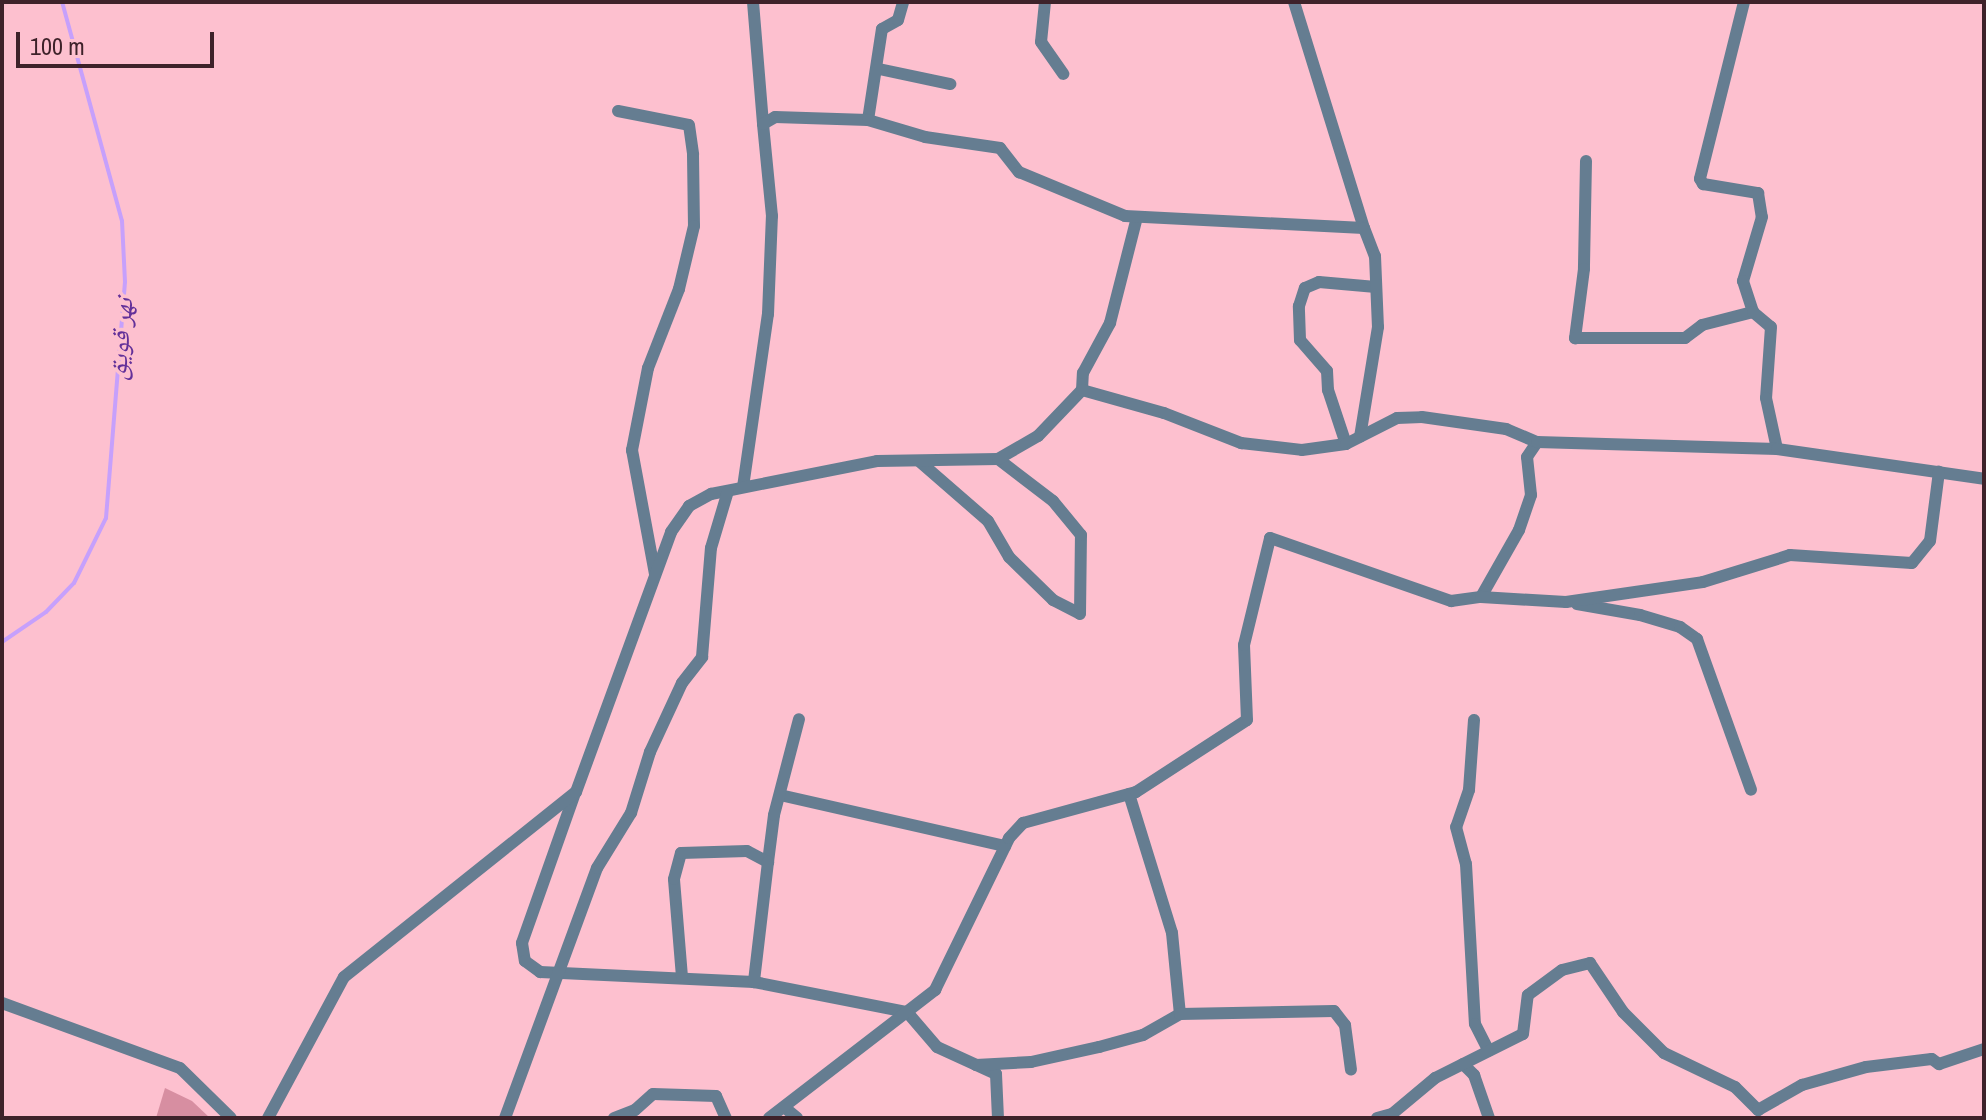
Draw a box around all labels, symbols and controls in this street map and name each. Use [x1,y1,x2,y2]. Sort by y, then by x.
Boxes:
scale bar [20,16,218,66]
text: 100 m [30,30,85,62]
water label: نهر قويق [101,297,139,381]

